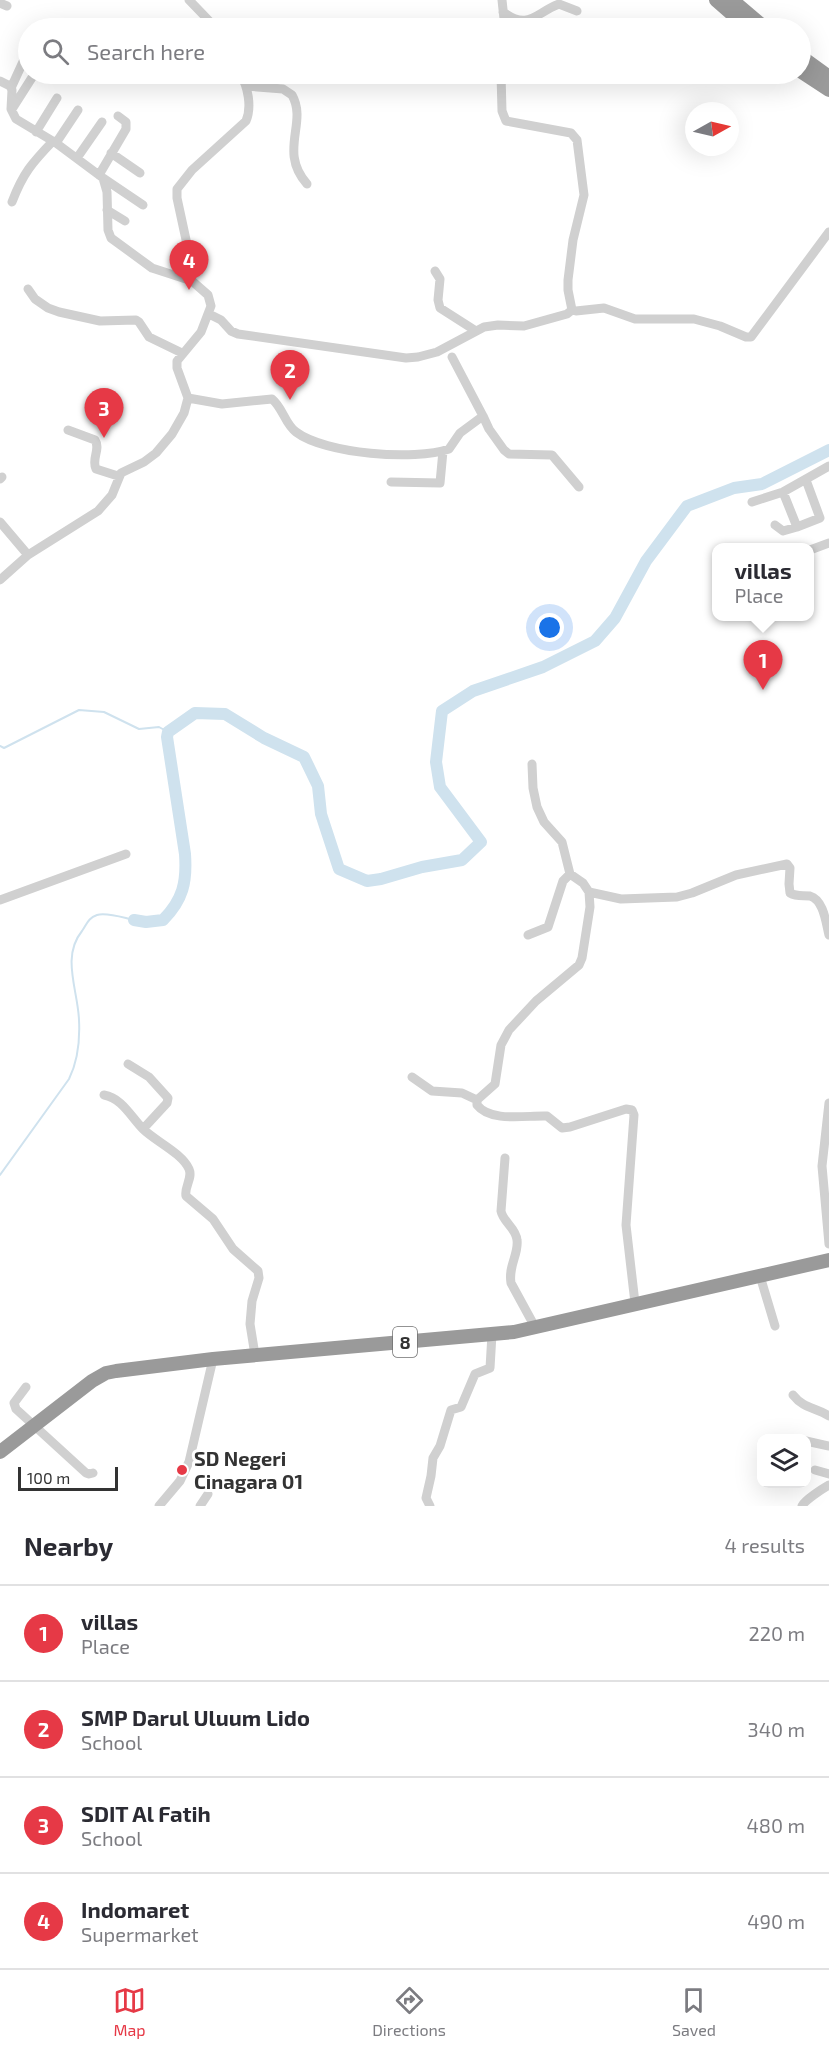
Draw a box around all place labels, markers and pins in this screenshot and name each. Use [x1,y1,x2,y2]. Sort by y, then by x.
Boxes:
pin: 4 [170,240,208,290]
pin: 2 [270,350,310,400]
pin: 3 [84,388,124,438]
pin: 1 [744,640,783,690]
place label: SD Negeri Cinagara 01 [194,1446,303,1493]
marker: SD Negeri Cinagara 01 [175,1463,189,1477]

